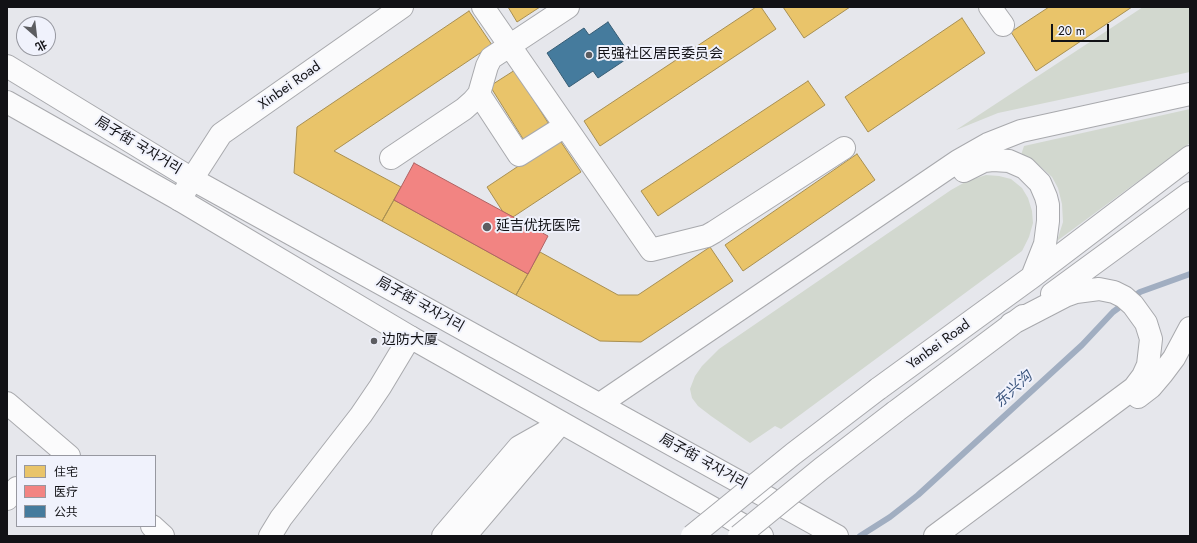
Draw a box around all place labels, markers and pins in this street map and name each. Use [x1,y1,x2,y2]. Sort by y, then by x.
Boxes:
place label: 民强社区居民委员会 [597,47,723,63]
marker: 民强社区居民委员会 [584,50,594,60]
place label: 延吉优抚医院 [496,219,580,235]
marker: 延吉优抚医院 [481,221,493,233]
place label: 边防大厦 [382,333,438,349]
marker: 边防大厦 [369,336,379,346]

